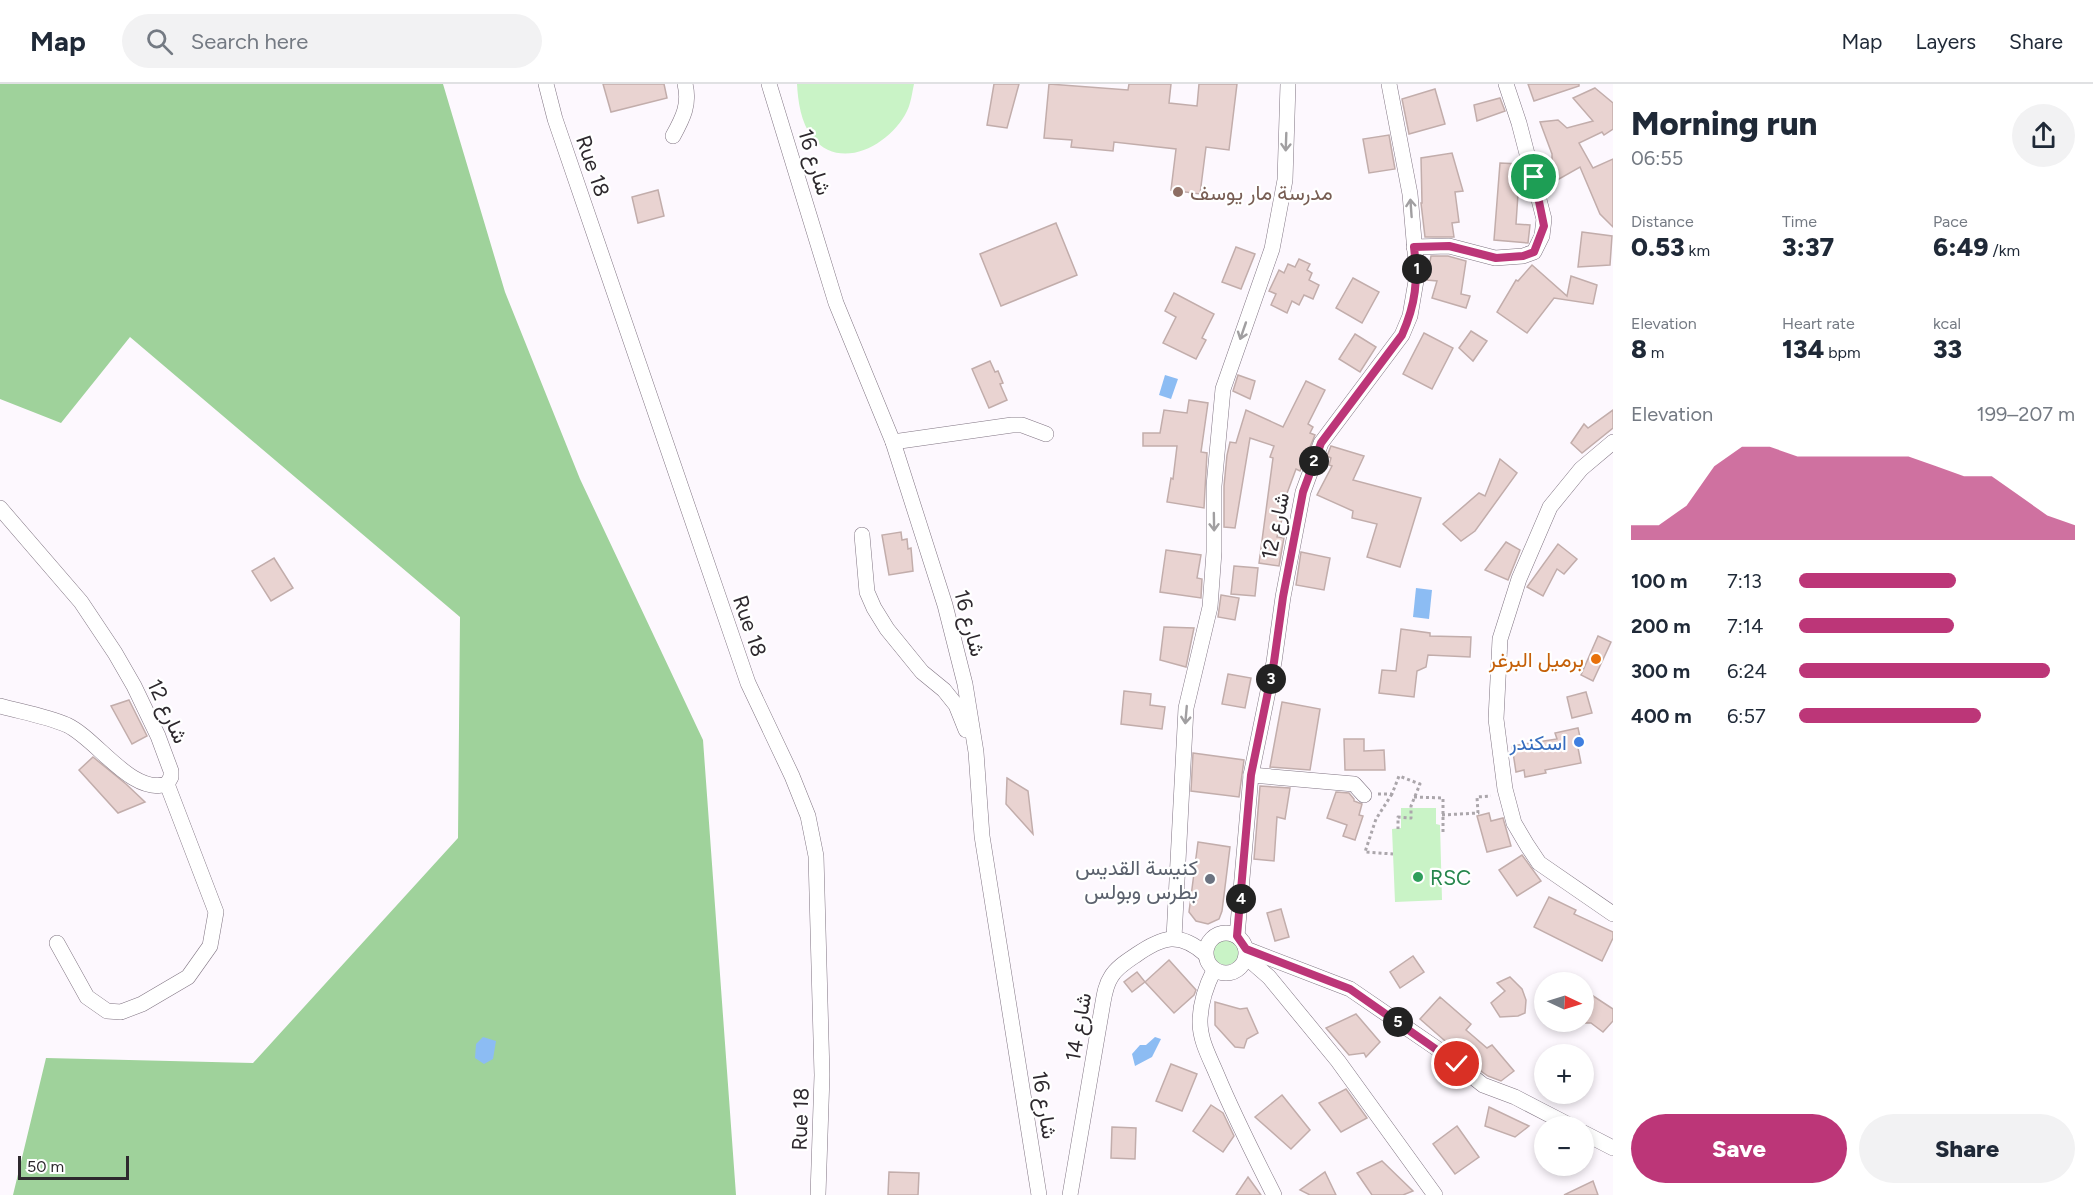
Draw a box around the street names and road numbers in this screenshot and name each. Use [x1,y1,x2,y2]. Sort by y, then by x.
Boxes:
street label: شارع 16 [791,126,837,199]
street label: Rue 18 [571,132,615,200]
street label: شارع 12 [1256,490,1296,562]
street label: شارع 16 [947,587,991,660]
street label: Rue 18 [728,592,772,660]
street label: شارع 12 [141,675,194,748]
street label: شارع 14 [1060,991,1098,1064]
street label: شارع 16 [1025,1069,1063,1141]
street label: Rue 18 [786,1087,814,1151]

